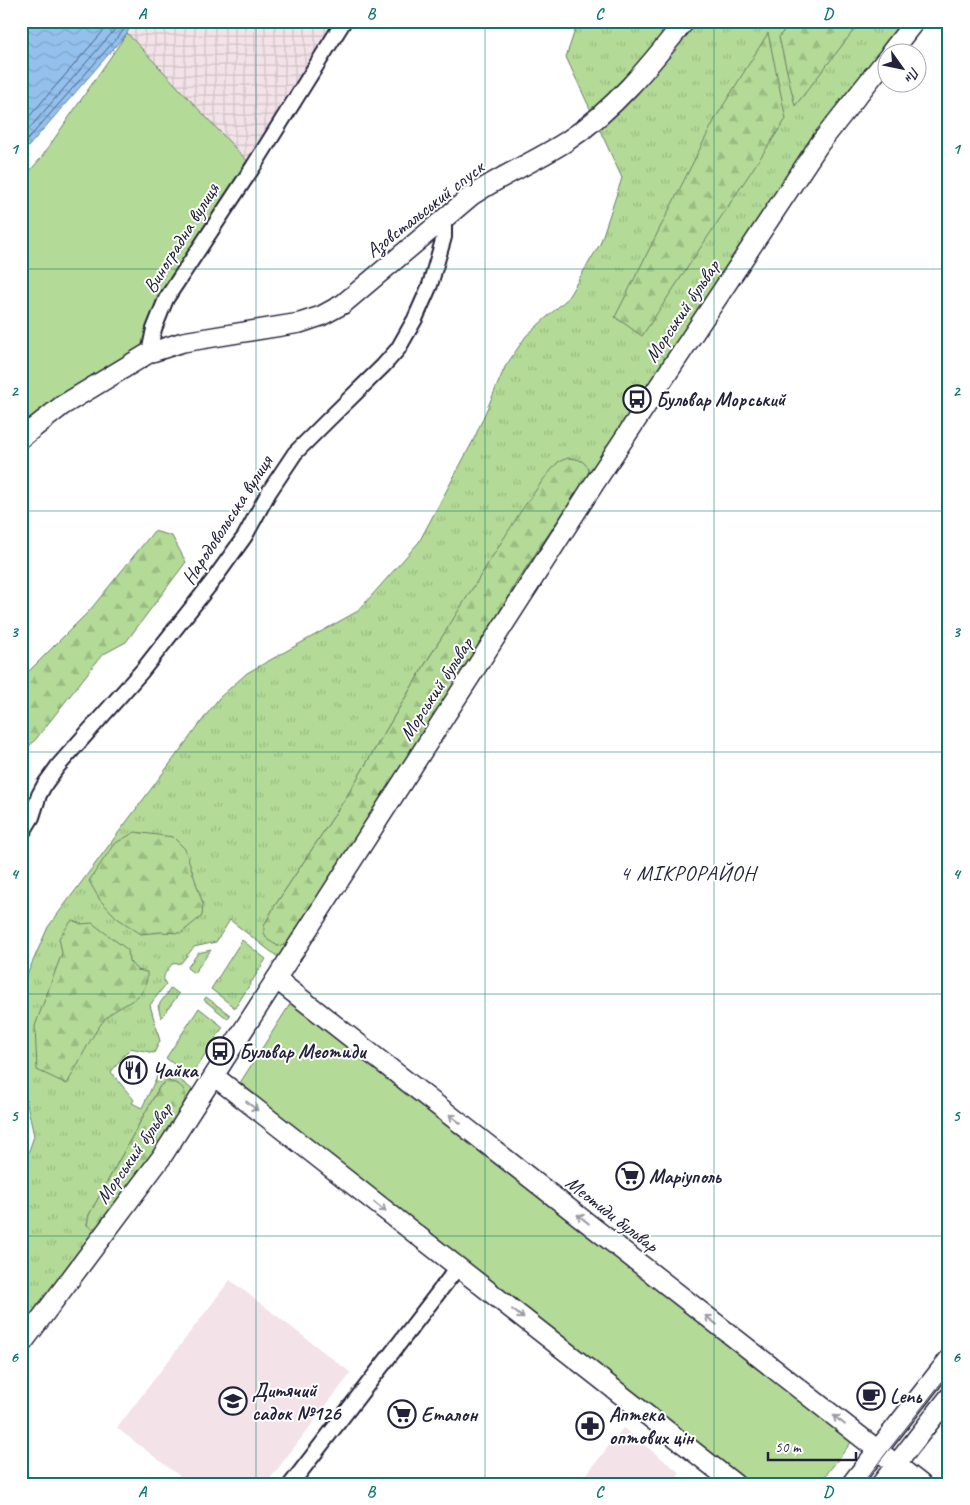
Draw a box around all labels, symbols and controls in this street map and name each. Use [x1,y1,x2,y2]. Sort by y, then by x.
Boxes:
text: A [138,4,148,24]
text: B [367,4,377,24]
text: C [595,4,605,24]
text: D [823,4,834,24]
north arrow [878,42,928,92]
text: Пн [901,64,924,86]
text: 1 [10,139,19,159]
text: 1 [952,139,961,159]
street label: Азовстальський спуск [361,154,491,264]
street label: Виноградна вулиця [137,178,225,298]
street label: Морський бульвар [639,254,726,367]
text: 2 [10,381,19,401]
text: 2 [952,381,961,401]
bus stop icon: Бульвар Морський [622,384,652,414]
place label: Бульвар Морський [656,387,787,412]
street label: Народовольська вулиця [176,449,279,589]
text: 3 [10,622,19,642]
text: 3 [952,622,961,642]
street label: Морський бульвар [393,632,479,745]
district label: 4 МІКРОРАЙОН [620,860,758,886]
text: 4 [10,864,19,884]
text: 4 [952,864,961,884]
bus stop icon: Бульвар Меотиди [205,1036,235,1066]
place label: Бульвар Меотиди [239,1039,368,1064]
restaurant icon: Чайка [118,1055,148,1085]
place label: Чайка [152,1058,200,1083]
street label: Морський бульвар [90,1096,179,1208]
one-way arrow [245,1101,258,1112]
text: 5 [11,1106,20,1126]
text: 5 [953,1106,962,1126]
one-way arrow [449,1114,462,1125]
supermarket icon: Маріуполь [615,1161,645,1191]
place label: Маріуполь [649,1164,722,1189]
street label: Меотиди бульвар [561,1170,664,1259]
one-way arrow [373,1201,386,1212]
one-way arrow [577,1214,590,1225]
one-way arrow [511,1308,524,1319]
one-way arrow [705,1314,718,1325]
text: 6 [10,1347,19,1367]
text: 6 [952,1347,961,1367]
place label: Дитячий садок №126 [252,1378,342,1426]
cafe icon: Lenь [856,1381,886,1411]
place label: Lenь [890,1384,922,1409]
school or university icon: Дитячий садок №126 [218,1386,248,1416]
supermarket icon: Еталон [387,1399,417,1429]
place label: Еталон [421,1402,479,1427]
place label: Аптека оптових цін [609,1402,695,1450]
pharmacy icon: Аптека оптових цін [575,1411,605,1441]
one-way arrow [833,1414,846,1425]
scale bar [768,1430,855,1462]
text: 50 m [775,1438,802,1457]
text: A [138,1482,148,1502]
text: B [367,1482,377,1502]
text: C [595,1482,605,1502]
text: D [823,1482,834,1502]

